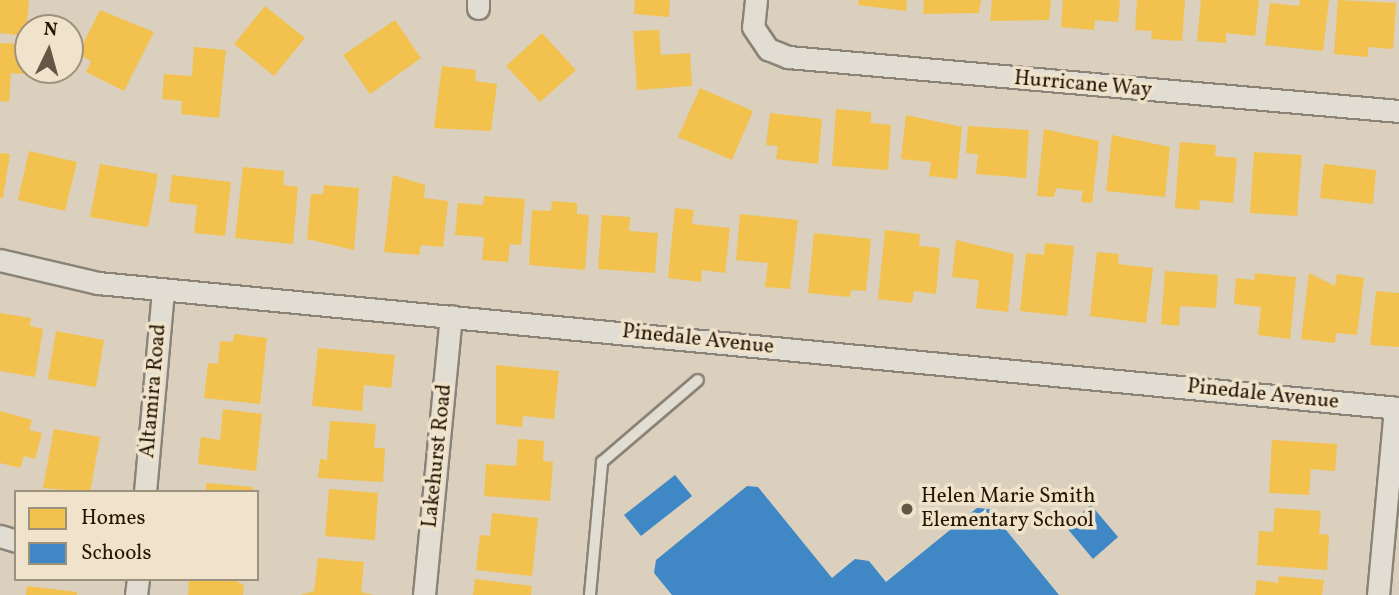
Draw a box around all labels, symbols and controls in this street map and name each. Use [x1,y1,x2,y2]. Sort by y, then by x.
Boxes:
north arrow [14,14,84,84]
text: N [43,17,59,44]
street label: Hurricane Way [1013,66,1153,104]
street label: Pinedale Avenue [621,320,775,360]
street label: Altamira Road [136,323,172,459]
street label: Pinedale Avenue [1186,375,1340,415]
street label: Lakehurst Road [418,383,458,529]
place label: Helen Marie Smith Elementary School [921,484,1095,534]
legend [14,490,259,581]
marker: Helen Marie Smith Elementary School [899,501,915,517]
text: Homes [81,504,146,533]
text: Schools [81,539,151,568]

